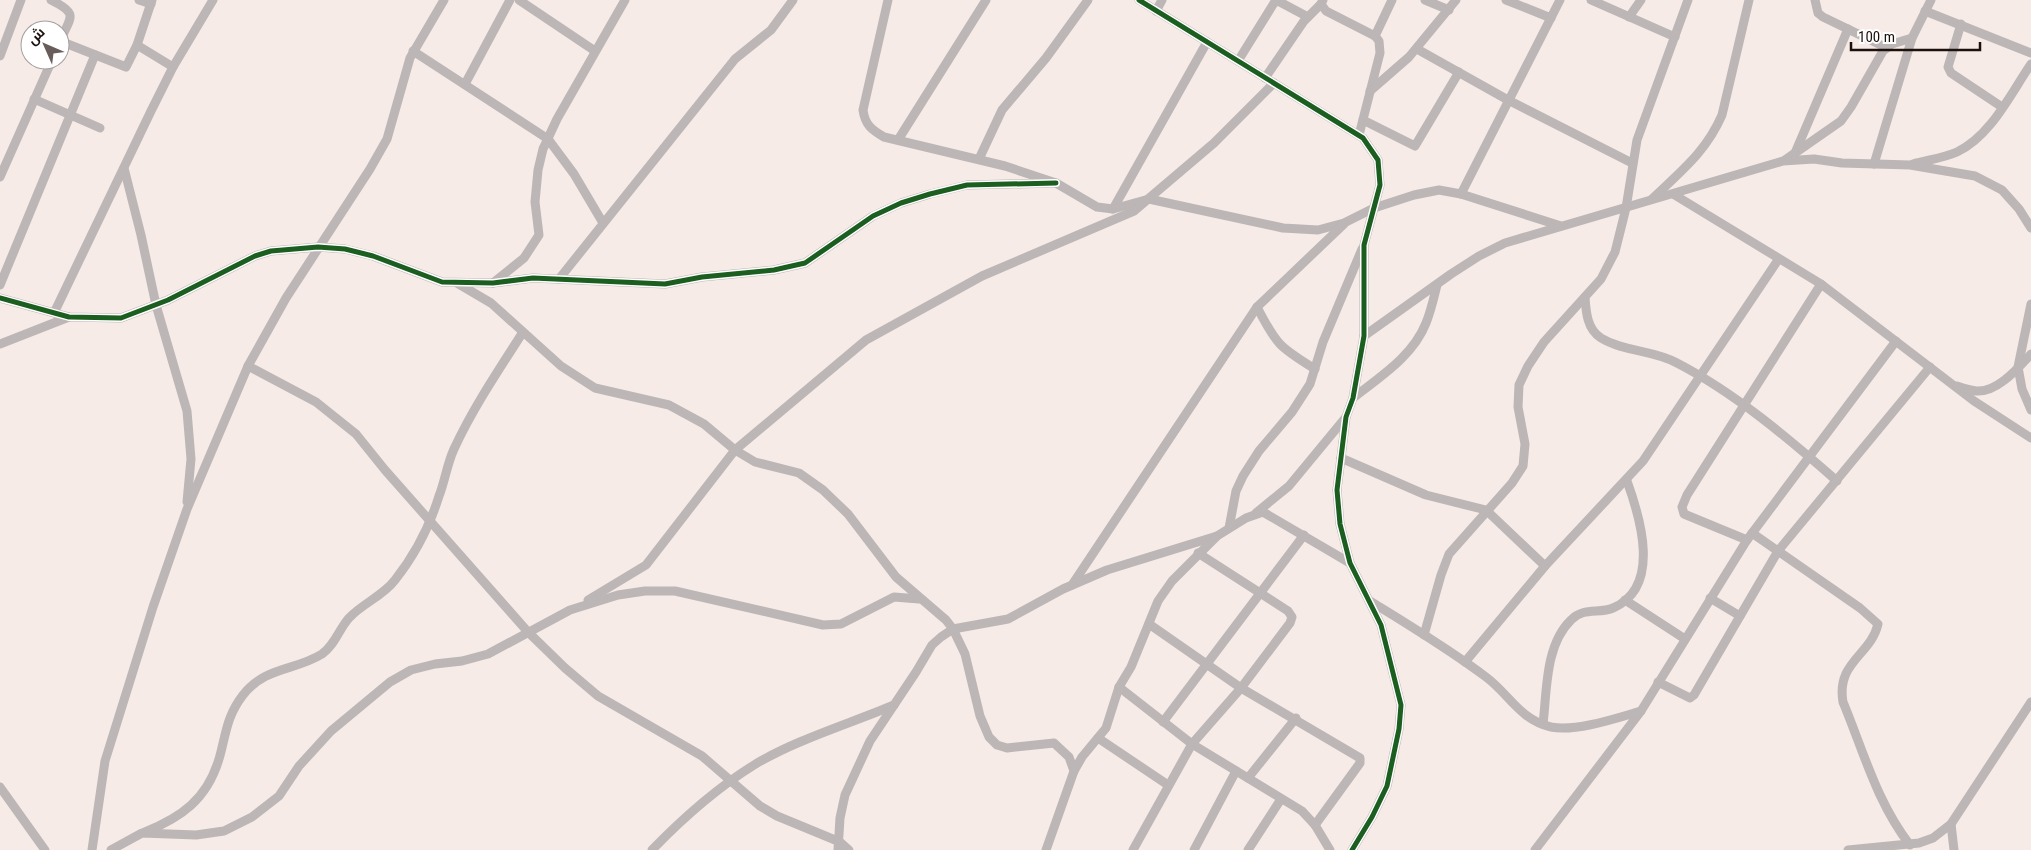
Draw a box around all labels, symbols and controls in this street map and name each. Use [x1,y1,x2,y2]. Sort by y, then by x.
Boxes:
north arrow [20,20,70,70]
scale bar [1851,20,1980,52]
text: ش [24,24,49,49]
text: 100 m [1858,28,1895,46]

